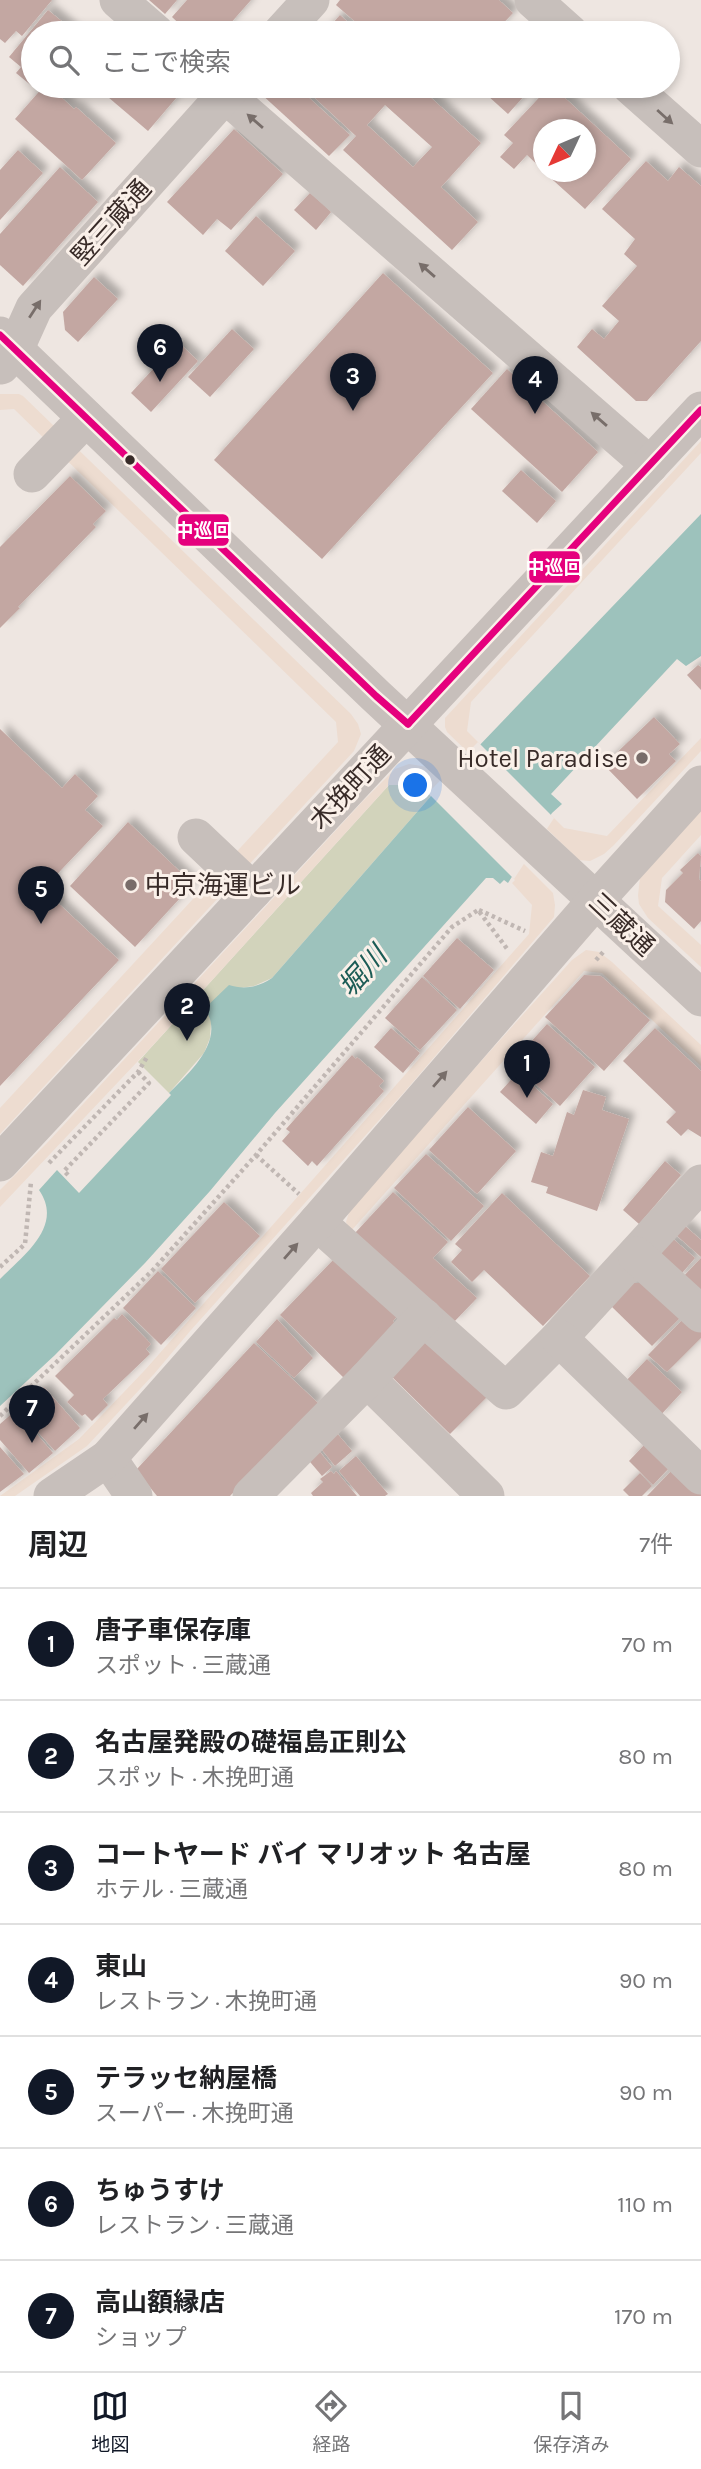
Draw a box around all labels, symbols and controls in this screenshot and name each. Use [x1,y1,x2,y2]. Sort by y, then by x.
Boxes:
search box [21,21,680,98]
icon: search [45,41,83,79]
text: ここで検索 [101,47,231,78]
one-way arrow [656,109,674,125]
one-way arrow [247,114,264,129]
north arrow [533,119,596,182]
street label: 竪三蔵通 [65,173,158,271]
one-way arrow [418,262,436,278]
one-way arrow [29,299,42,319]
pin: 6 [137,324,183,382]
pin: 3 [330,353,376,411]
pin: 4 [512,356,558,414]
one-way arrow [591,412,608,428]
unlabelled marker [123,453,137,467]
line badge: 中巡回 [177,513,230,547]
text: 中巡回 [174,520,232,542]
line badge: 中巡回 [528,550,581,584]
text: 中巡回 [525,557,583,579]
street label: 木挽町通 [304,739,397,836]
place label: Hotel Paradise [457,743,628,774]
marker: Hotel Paradise [634,750,650,766]
your location [398,768,432,802]
pin: 5 [18,866,64,924]
place label: 中京海運ビル [145,870,301,901]
marker: 中京海運ビル [123,877,139,893]
street label: 三蔵通 [583,886,661,962]
water label: 堀川 [331,937,395,1003]
pin: 2 [164,983,210,1041]
pin: 1 [504,1040,550,1098]
one-way arrow [432,1070,447,1087]
one-way arrow [283,1242,299,1260]
pin: 7 [9,1385,55,1443]
one-way arrow [133,1412,149,1430]
text: 周辺 [28,1527,88,1563]
text: 7件 [639,1531,673,1558]
text: 唐子車保存庫 [95,1615,251,1646]
text: 1 [47,1631,55,1658]
text: 70 m [622,1631,673,1658]
text: スポット · 三蔵通 [95,1652,271,1679]
text: 名古屋発殿の礎福島正則公 [95,1727,407,1758]
text: 2 [44,1743,58,1770]
text: 80 m [618,1743,673,1770]
text: スポット · 木挽町通 [95,1764,294,1791]
text: コートヤード バイ マリオット 名古屋 [95,1839,531,1870]
text: 3 [44,1855,58,1882]
text: 80 m [618,1855,673,1882]
text: ホテル · 三蔵通 [95,1876,248,1903]
text: 東山 [95,1951,147,1982]
text: 4 [44,1967,58,1994]
text: 90 m [619,1967,673,1994]
text: レストラン · 木挽町通 [95,1988,317,2015]
text: テラッセ納屋橋 [95,2063,277,2094]
text: 5 [44,2079,58,2106]
text: 90 m [619,2079,673,2106]
text: スーパー · 木挽町通 [95,2100,294,2127]
text: ちゅうすけ [95,2175,225,2206]
text: 6 [44,2191,58,2218]
text: 110 m [617,2191,673,2218]
text: レストラン · 三蔵通 [95,2212,294,2239]
text: 高山額縁店 [95,2287,225,2318]
text: 7 [45,2303,57,2330]
text: 170 m [614,2303,673,2330]
text: ショップ [95,2324,187,2351]
tab: 地図 [91,2387,130,2456]
tab: 経路 [312,2387,351,2456]
tab: 保存済み [533,2387,610,2456]

